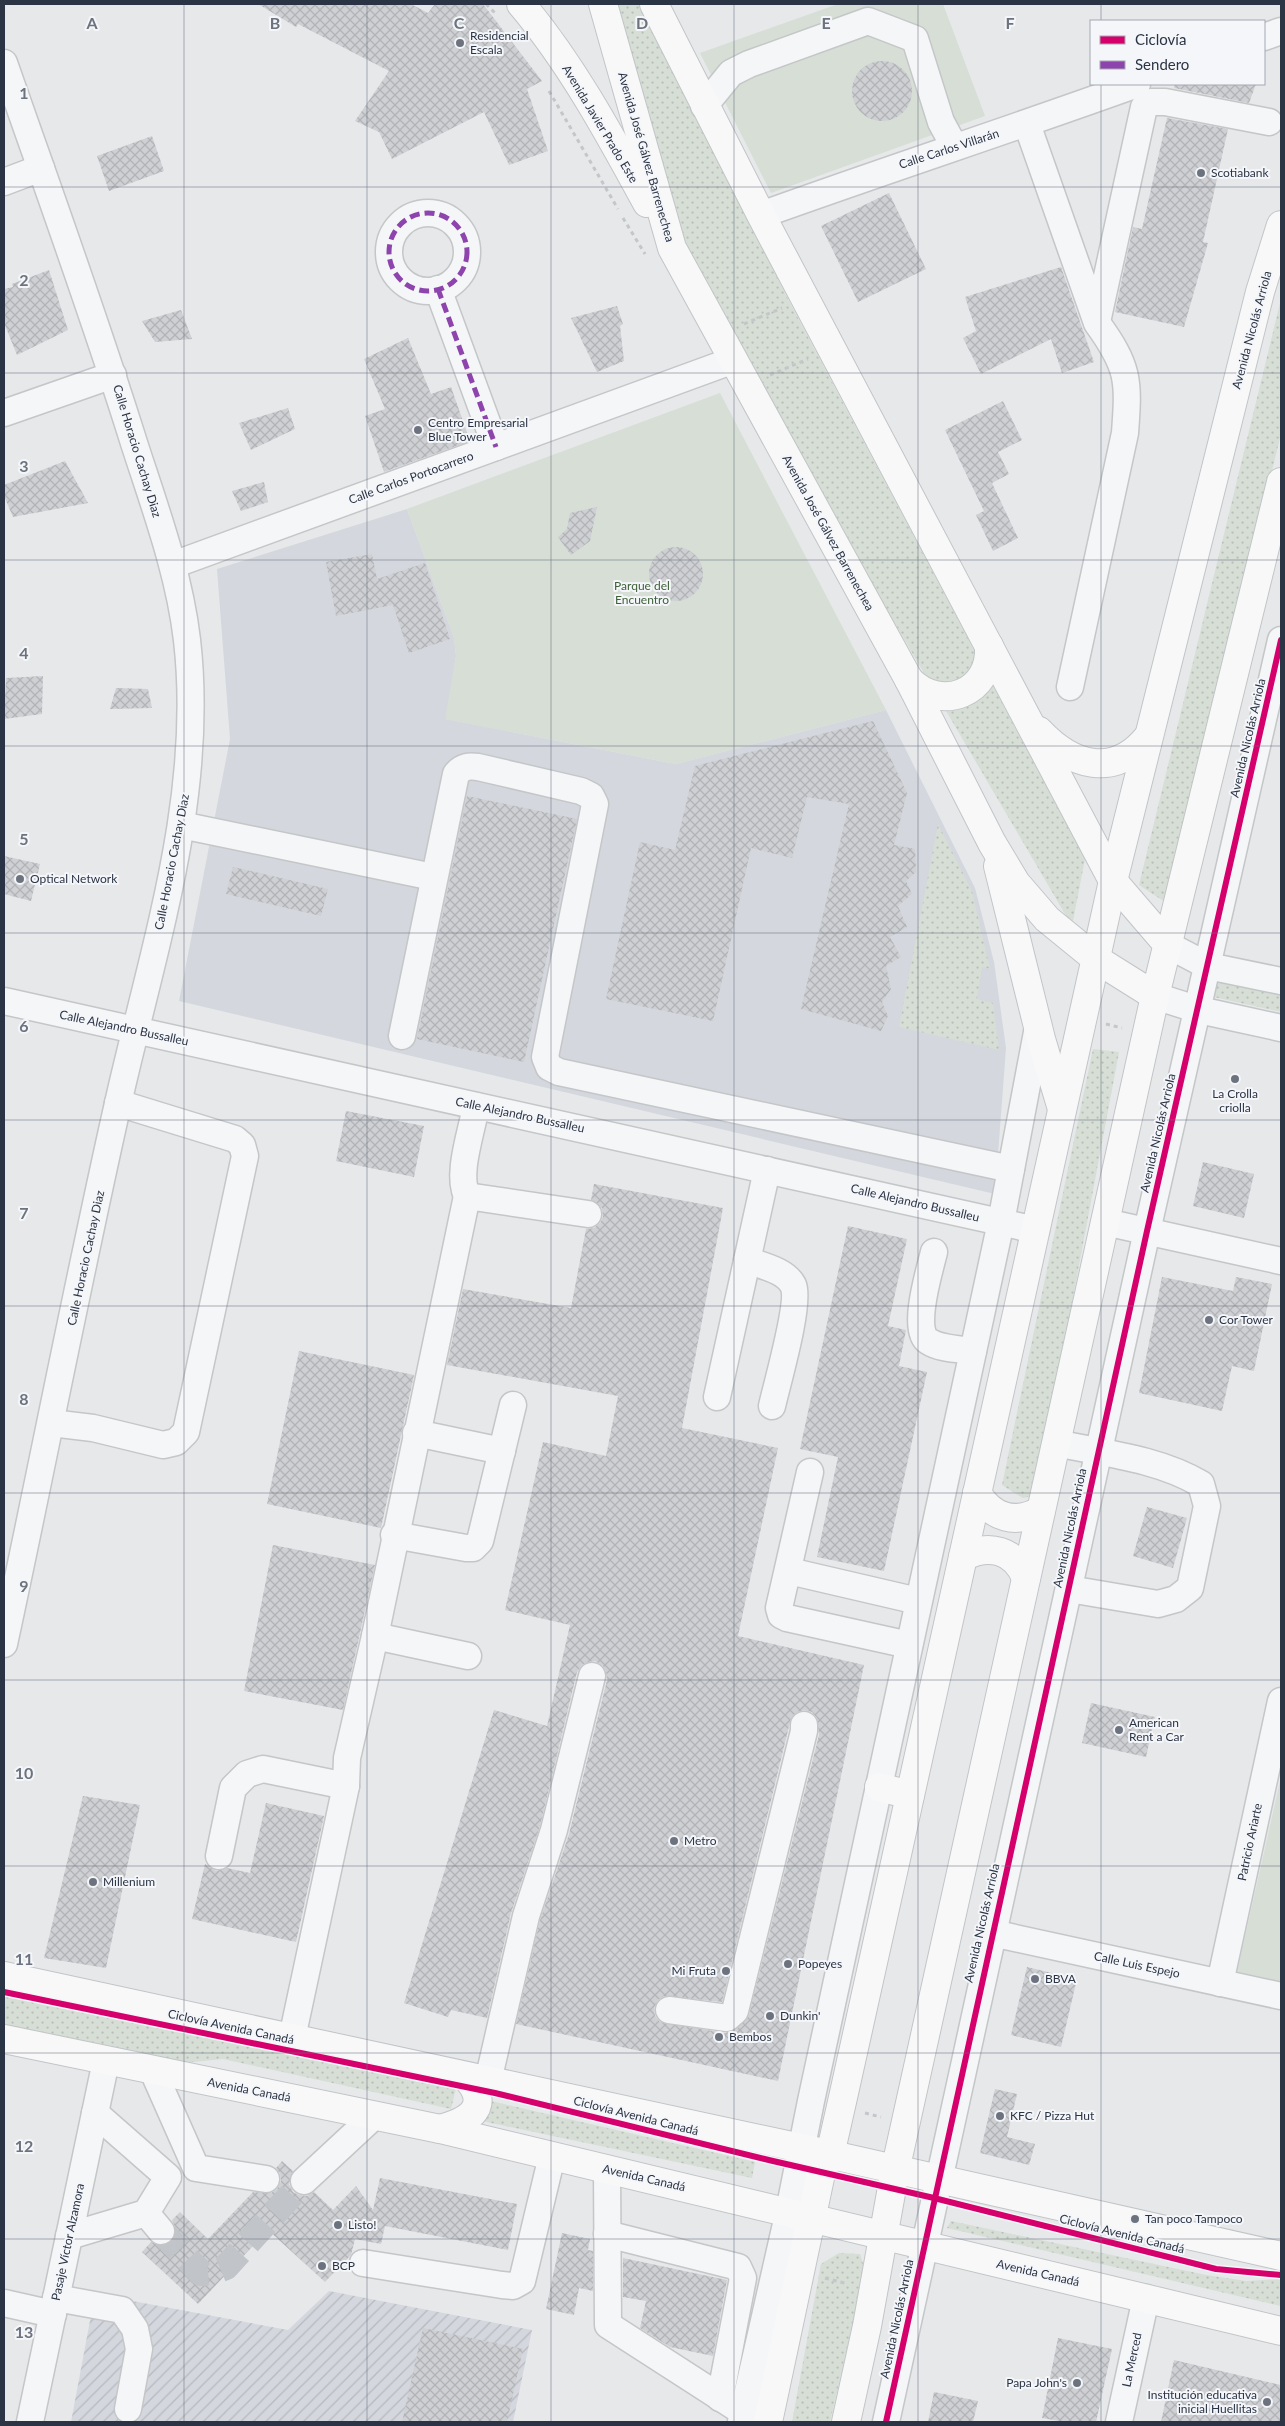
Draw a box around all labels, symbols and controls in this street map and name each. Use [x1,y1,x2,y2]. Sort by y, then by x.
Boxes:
text: A [85,13,98,32]
text: B [270,13,280,32]
text: C [454,13,465,32]
text: D [636,13,648,32]
text: E [821,13,831,32]
text: F [1005,13,1015,32]
legend [1090,20,1265,85]
place label: Residencial Escala [470,28,529,57]
text: Ciclovía [1135,30,1186,48]
marker: Residencial Escala [454,37,466,49]
text: Sendero [1135,55,1189,73]
street label: Avenida Javier Prado Este [559,62,642,185]
street label: Avenida José Gálvez Barrenechea [615,70,678,243]
text: 1 [19,83,29,102]
street label: Calle Carlos Villarán [897,125,1001,172]
place label: Scotiabank [1211,165,1270,180]
marker: Scotiabank [1195,167,1207,179]
street label: Avenida Nicolás Arriola [1229,269,1275,391]
text: 2 [19,270,29,289]
street label: Calle Horacio Cachay Diaz [110,383,165,520]
place label: Centro Empresarial Blue Tower [428,415,528,444]
marker: Centro Empresarial Blue Tower [412,424,424,436]
street label: Calle Carlos Portocarrero [346,448,476,507]
street label: Avenida José Gálvez Barrenechea [779,452,878,613]
text: 3 [19,456,29,475]
park label: Parque del Encuentro [614,578,670,607]
text: 4 [19,643,29,662]
street label: Avenida Nicolás Arriola [1227,677,1269,799]
street label: Calle Horacio Cachay Diaz [151,792,192,931]
text: 5 [19,829,29,848]
place label: Optical Network [30,871,118,886]
marker: Optical Network [14,873,26,885]
street label: Calle Alejandro Bussalleu [58,1006,190,1049]
text: 6 [19,1016,29,1035]
street label: Avenida Nicolás Arriola [1137,1072,1179,1194]
marker: La Crolla criolla [1229,1073,1241,1085]
place label: La Crolla criolla [1212,1086,1258,1115]
street label: Calle Alejandro Bussalleu [454,1093,586,1136]
street label: Calle Alejandro Bussalleu [849,1180,981,1225]
street label: Calle Horacio Cachay Diaz [64,1188,107,1327]
text: 7 [19,1203,29,1222]
place label: Cor Tower [1219,1312,1274,1327]
marker: Cor Tower [1203,1314,1215,1326]
text: 8 [19,1389,29,1408]
street label: Avenida Nicolás Arriola [1050,1467,1090,1589]
text: 9 [19,1576,29,1595]
place label: American Rent a Car [1129,1715,1184,1744]
marker: American Rent a Car [1113,1724,1125,1736]
text: 10 [15,1763,33,1782]
street label: Patricio Ariarte [1234,1802,1265,1882]
place label: Metro [684,1833,717,1848]
marker: Metro [668,1835,680,1847]
street label: Avenida Nicolás Arriola [961,1862,1003,1984]
place label: Millenium [103,1874,155,1889]
marker: Millenium [87,1876,99,1888]
street label: Calle Luis Espejo [1093,1948,1182,1981]
text: 11 [15,1949,33,1968]
place label: Popeyes [798,1956,842,1971]
marker: Popeyes [782,1958,794,1970]
place label: Mi Fruta [671,1963,716,1978]
marker: Mi Fruta [720,1965,732,1977]
place label: BBVA [1045,1971,1077,1986]
marker: BBVA [1029,1973,1041,1985]
street label: Ciclovía Avenida Canadá [167,2006,296,2047]
place label: Dunkin' [780,2008,820,2023]
marker: Dunkin' [764,2010,776,2022]
place label: Bembos [729,2029,772,2044]
marker: Bembos [713,2031,725,2043]
street label: Avenida Canadá [206,2074,292,2105]
street label: Ciclovía Avenida Canadá [572,2093,700,2138]
place label: KFC / Pizza Hut [1010,2108,1095,2123]
marker: KFC / Pizza Hut [994,2110,1006,2122]
text: 12 [15,2136,33,2155]
street label: Avenida Canadá [601,2161,687,2194]
street label: Pasaje Víctor Alzamora [48,2182,87,2302]
street label: Ciclovía Avenida Canadá [1058,2211,1186,2256]
place label: Tan poco Tampoco [1145,2211,1243,2226]
marker: Tan poco Tampoco [1129,2213,1141,2225]
place label: Listo! [348,2217,377,2232]
marker: Listo! [332,2219,344,2231]
street label: Avenida Canadá [995,2256,1081,2289]
place label: BCP [332,2258,355,2273]
street label: Avenida Nicolás Arriola [877,2258,917,2380]
marker: BCP [316,2260,328,2272]
text: 13 [15,2322,33,2341]
street label: La Merced [1118,2331,1145,2388]
place label: Papa John's [1006,2375,1067,2390]
marker: Papa John's [1071,2377,1083,2389]
place label: Institución educativa inicial Huellitas [1147,2387,1257,2416]
marker: Institución educativa inicial Huellitas [1261,2396,1273,2408]

